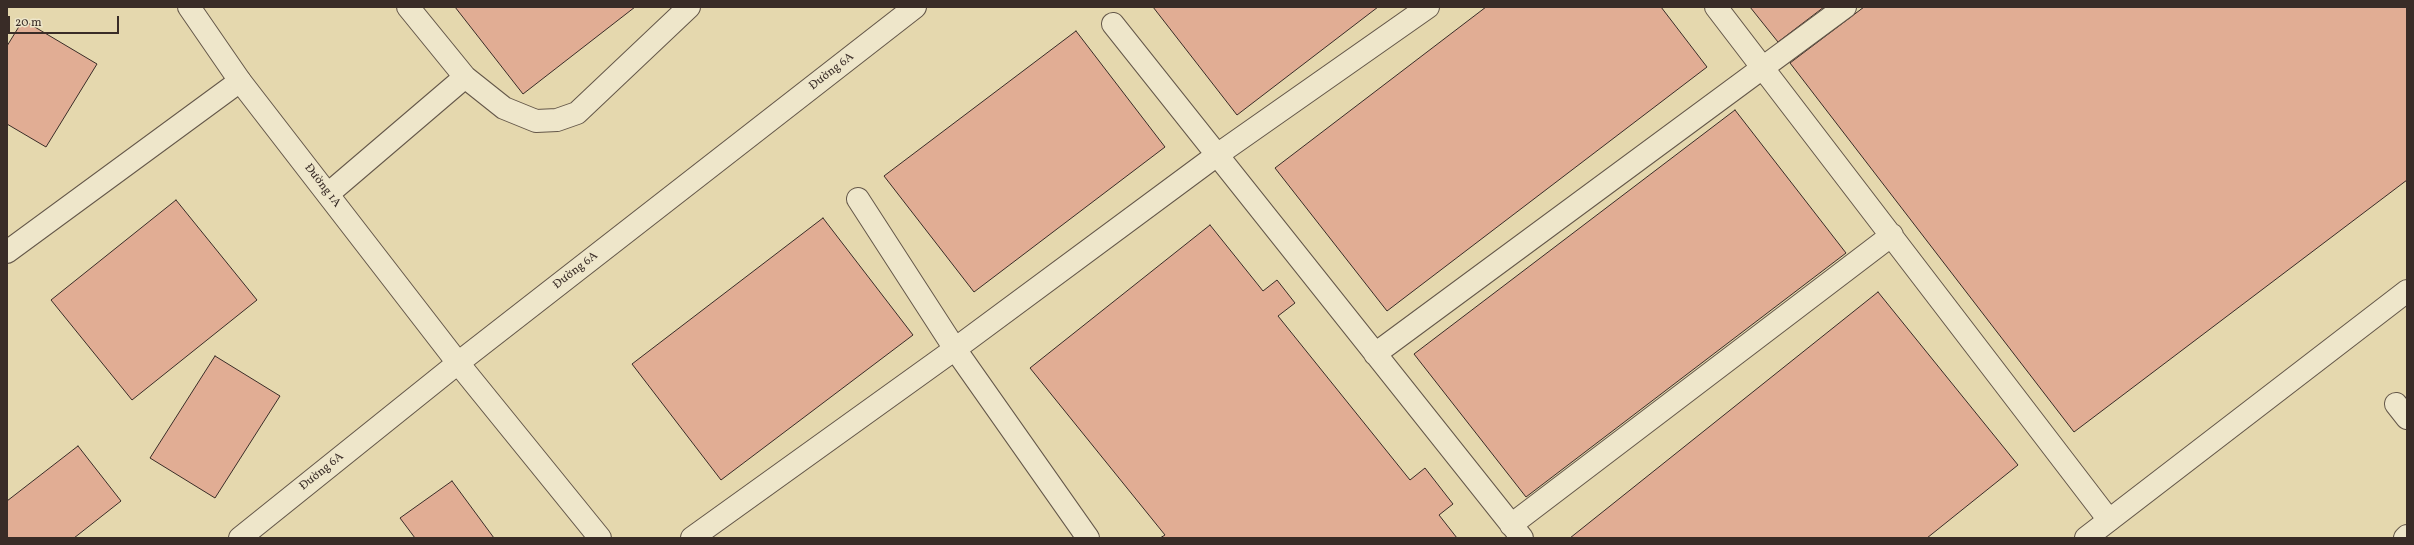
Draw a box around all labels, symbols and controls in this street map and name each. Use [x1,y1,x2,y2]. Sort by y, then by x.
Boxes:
scale bar [10,8,121,34]
text: 20 m [15,15,42,31]
street label: Đường 6A [807,50,857,94]
street label: Đường 1A [301,161,343,211]
street label: Đường 6A [551,249,601,293]
street label: Đường 6A [297,450,347,494]

